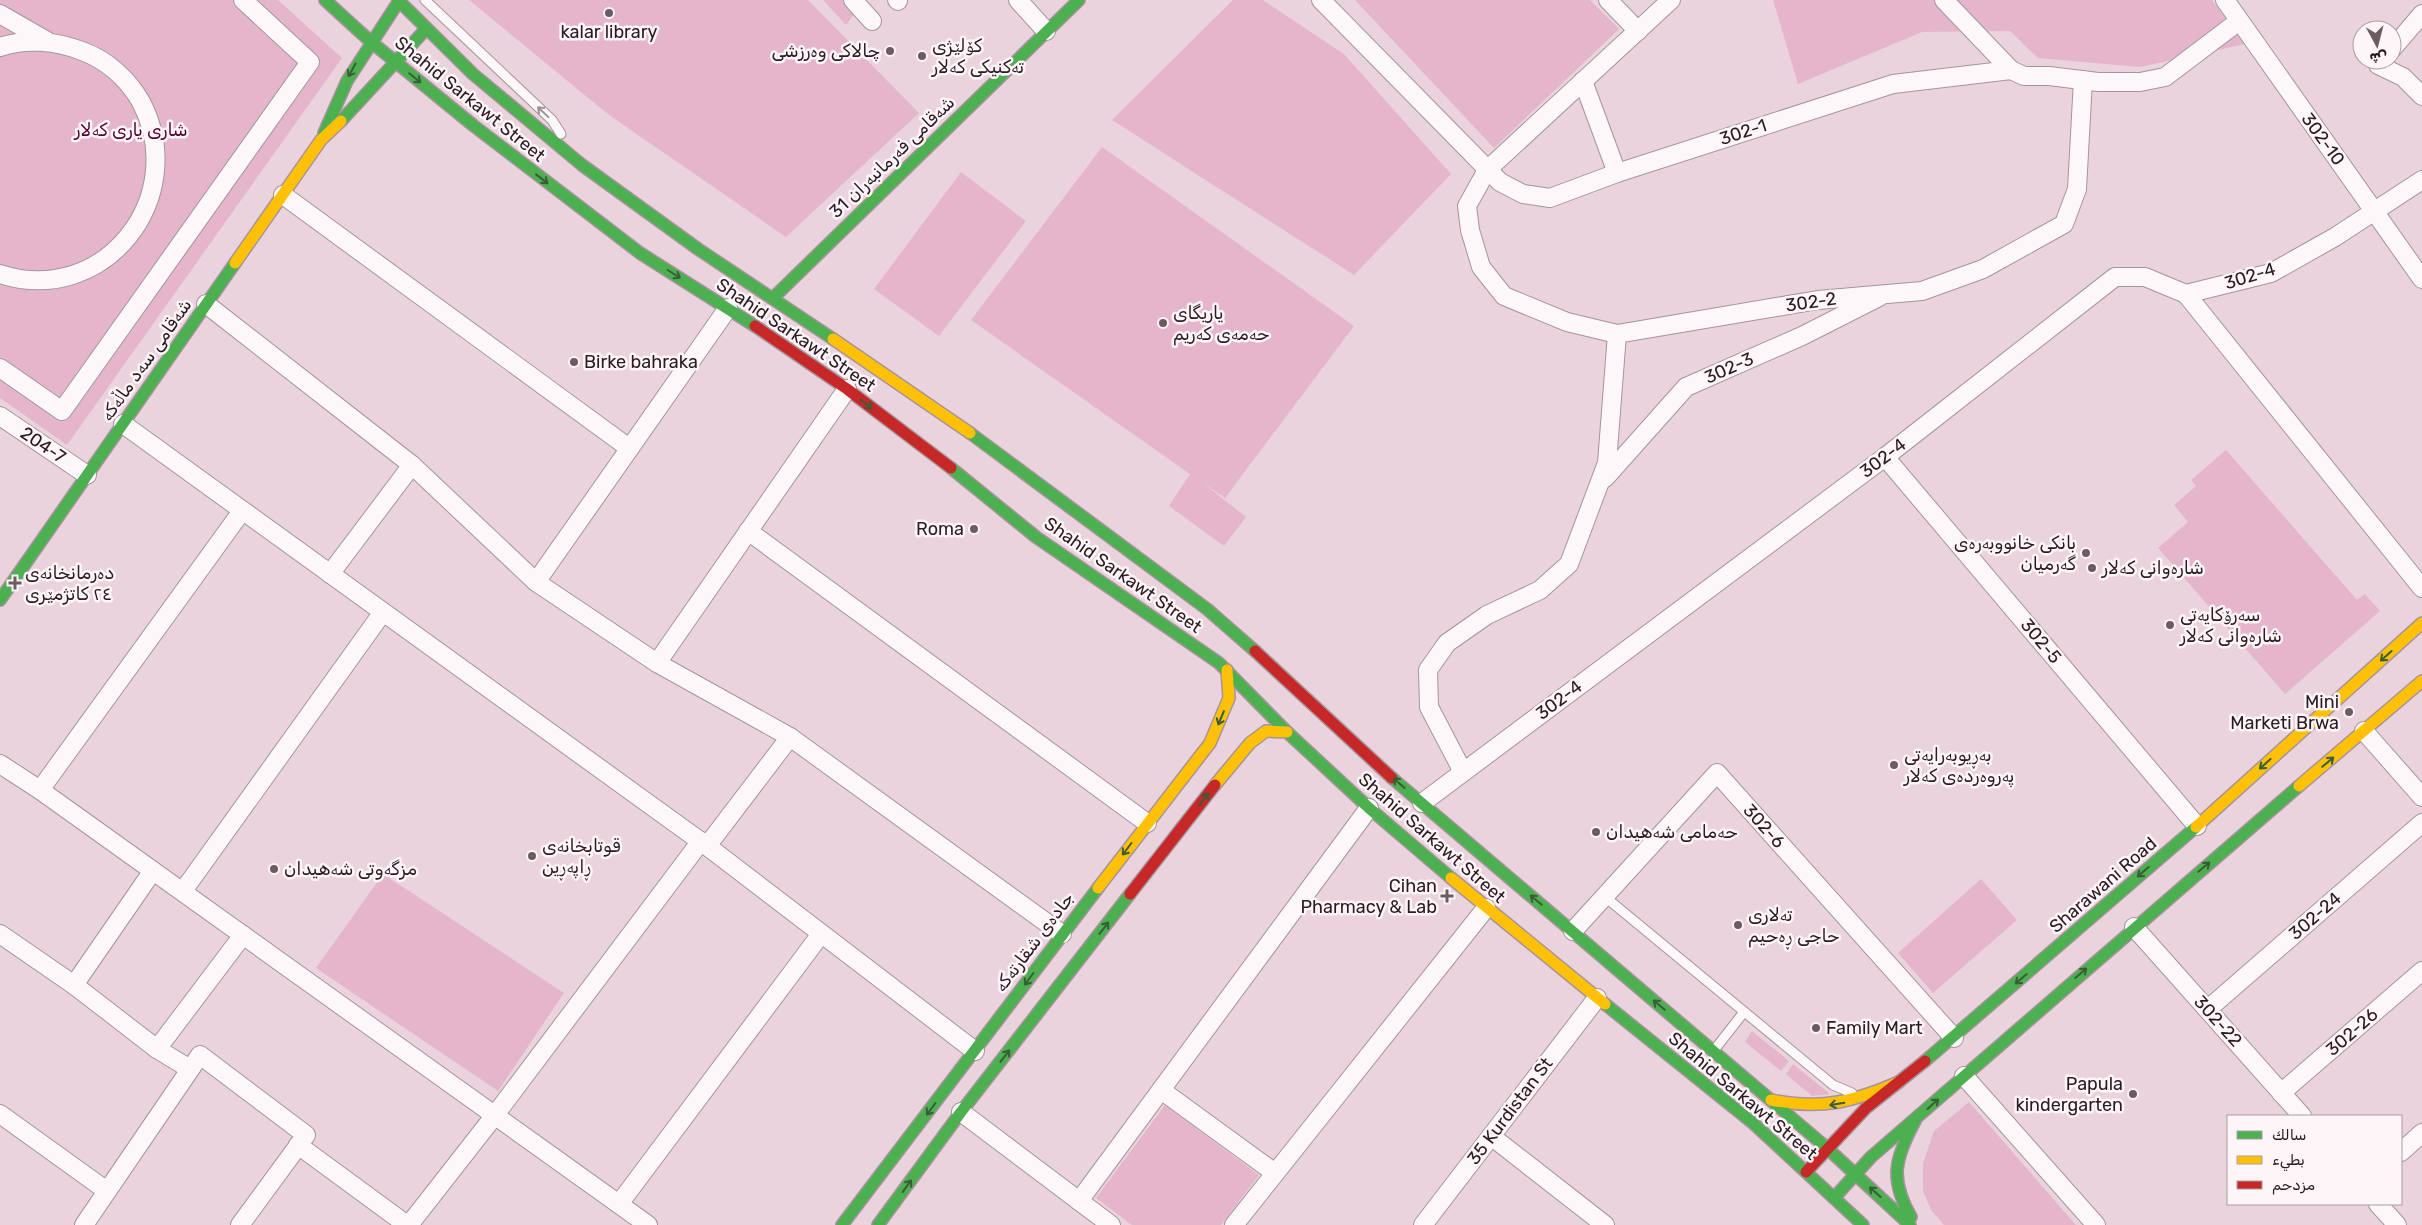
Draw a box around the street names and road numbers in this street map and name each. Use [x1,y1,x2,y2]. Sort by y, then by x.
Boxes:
street label: Shahid Sarkawt Street [390,31,550,167]
street label: شەقامی فەرمانبەران 31 [825,91,959,223]
street label: 302-10 [2297,108,2349,170]
street label: 302-1 [1717,114,1769,150]
street label: 302-4 [2222,258,2278,294]
street label: Shahid Sarkawt Street [712,273,880,397]
street label: 302-2 [1784,288,1838,316]
street label: شەقامی سەد ماڵەکە [96,295,196,425]
street label: 302-3 [1701,347,1757,389]
street label: 204-7 [16,422,70,468]
street label: 302-4 [1856,433,1910,483]
street label: Shahid Sarkawt Street [1040,512,1206,638]
street label: 302-5 [2016,614,2066,668]
street label: 302-4 [1532,675,1586,725]
street label: Shahid Sarkawt Street [1354,768,1510,908]
street label: 302-6 [1738,799,1790,853]
street label: Sharawani Road [2045,832,2161,938]
street label: 302-24 [2284,887,2346,945]
street label: جادەی شقارتەکە [989,888,1079,996]
street label: 302-22 [2189,991,2247,1051]
street label: 302-26 [2321,1003,2383,1061]
street label: Shahid Sarkawt Street [1664,1027,1822,1165]
street label: 35 Kurdistan St [1463,1053,1557,1169]

